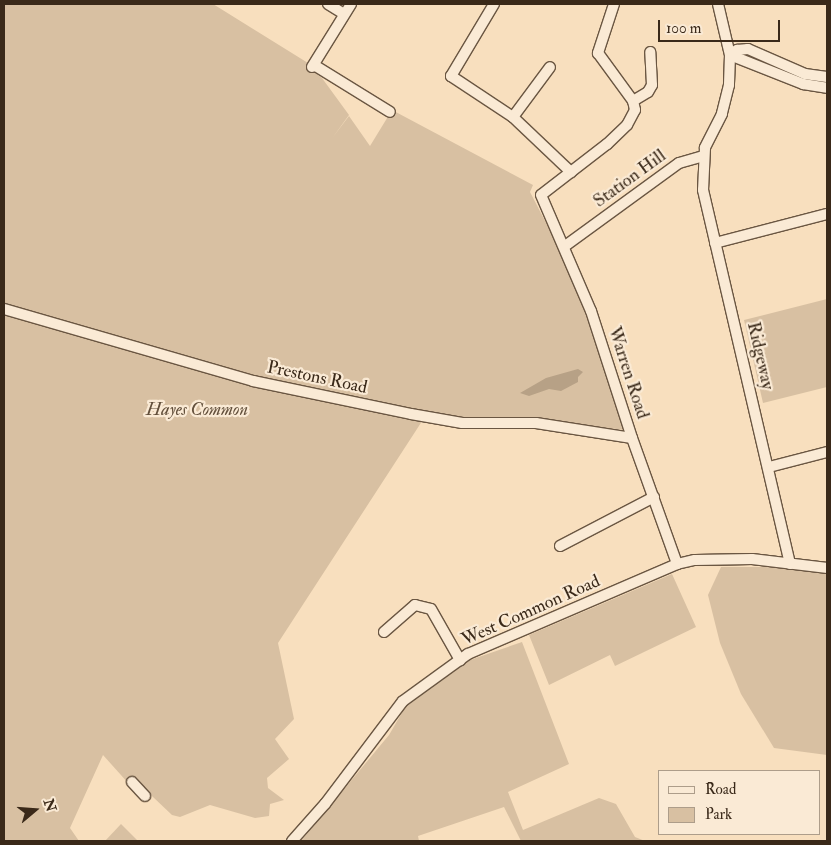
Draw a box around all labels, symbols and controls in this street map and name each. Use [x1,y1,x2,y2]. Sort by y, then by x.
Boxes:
scale bar [661,10,784,42]
text: 100 m [666,19,701,38]
street label: Station Hill [590,145,670,213]
street label: Ridgeway [742,320,778,392]
street label: Warren Road [603,324,653,422]
street label: Prestons Road [265,357,369,399]
park label: Hayes Common [146,399,248,421]
street label: West Common Road [459,571,603,651]
legend [658,770,821,835]
text: Road [705,780,736,799]
north arrow [10,785,60,835]
text: N [40,797,60,814]
text: Park [705,805,732,824]

